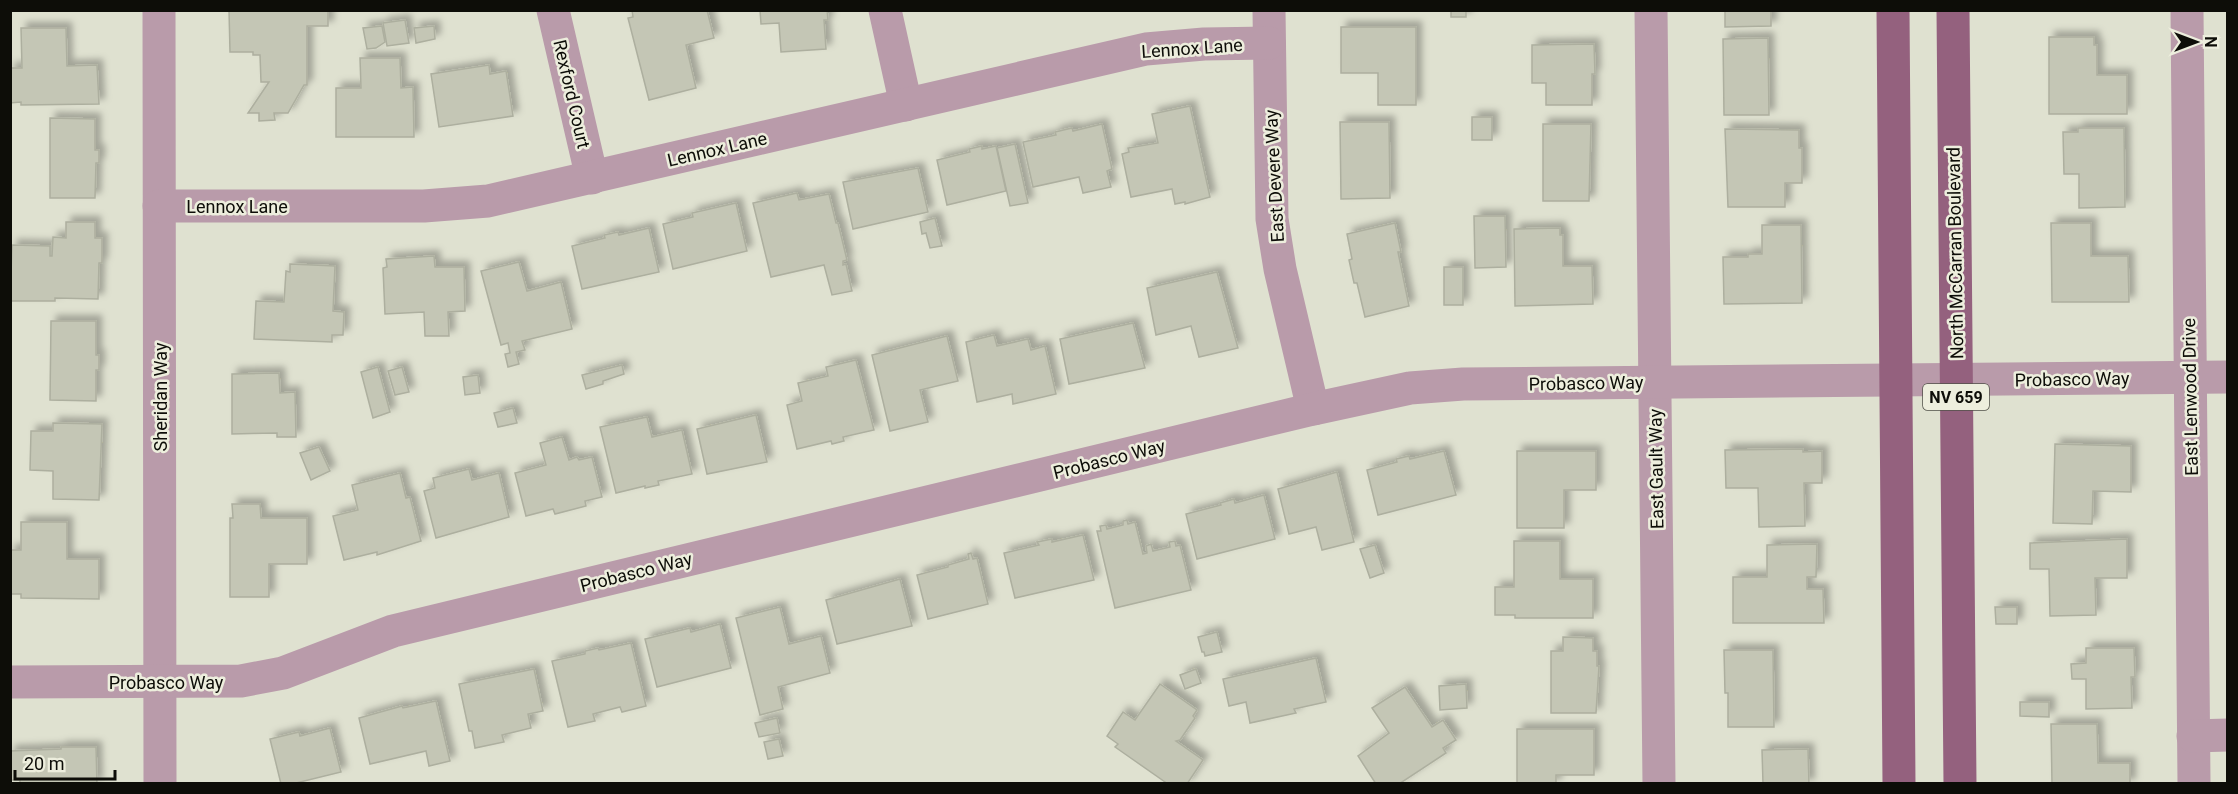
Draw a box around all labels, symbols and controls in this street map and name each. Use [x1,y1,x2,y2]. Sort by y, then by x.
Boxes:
north arrow [2166,12,2226,72]
street label: Lennox Lane [1141,34,1243,62]
text: N [2201,36,2220,48]
street label: Rexford Court [549,38,595,151]
street label: East Devere Way [1260,109,1288,243]
street label: Lennox Lane [665,127,769,171]
street label: North McCarran Boulevard [1943,147,1967,359]
street label: Lennox Lane [186,196,288,217]
street label: East Lenwood Drive [2178,318,2202,476]
street label: Sheridan Way [150,342,171,451]
street label: Probasco Way [2014,367,2130,390]
street label: Probasco Way [1528,371,1644,394]
road number: NV 659 [1923,384,1989,410]
street label: East Gault Way [1644,408,1668,529]
street label: Probasco Way [1051,435,1168,483]
street label: Probasco Way [578,548,695,596]
street label: Probasco Way [109,672,224,693]
scale bar [15,743,116,781]
text: 20 m [24,753,64,774]

